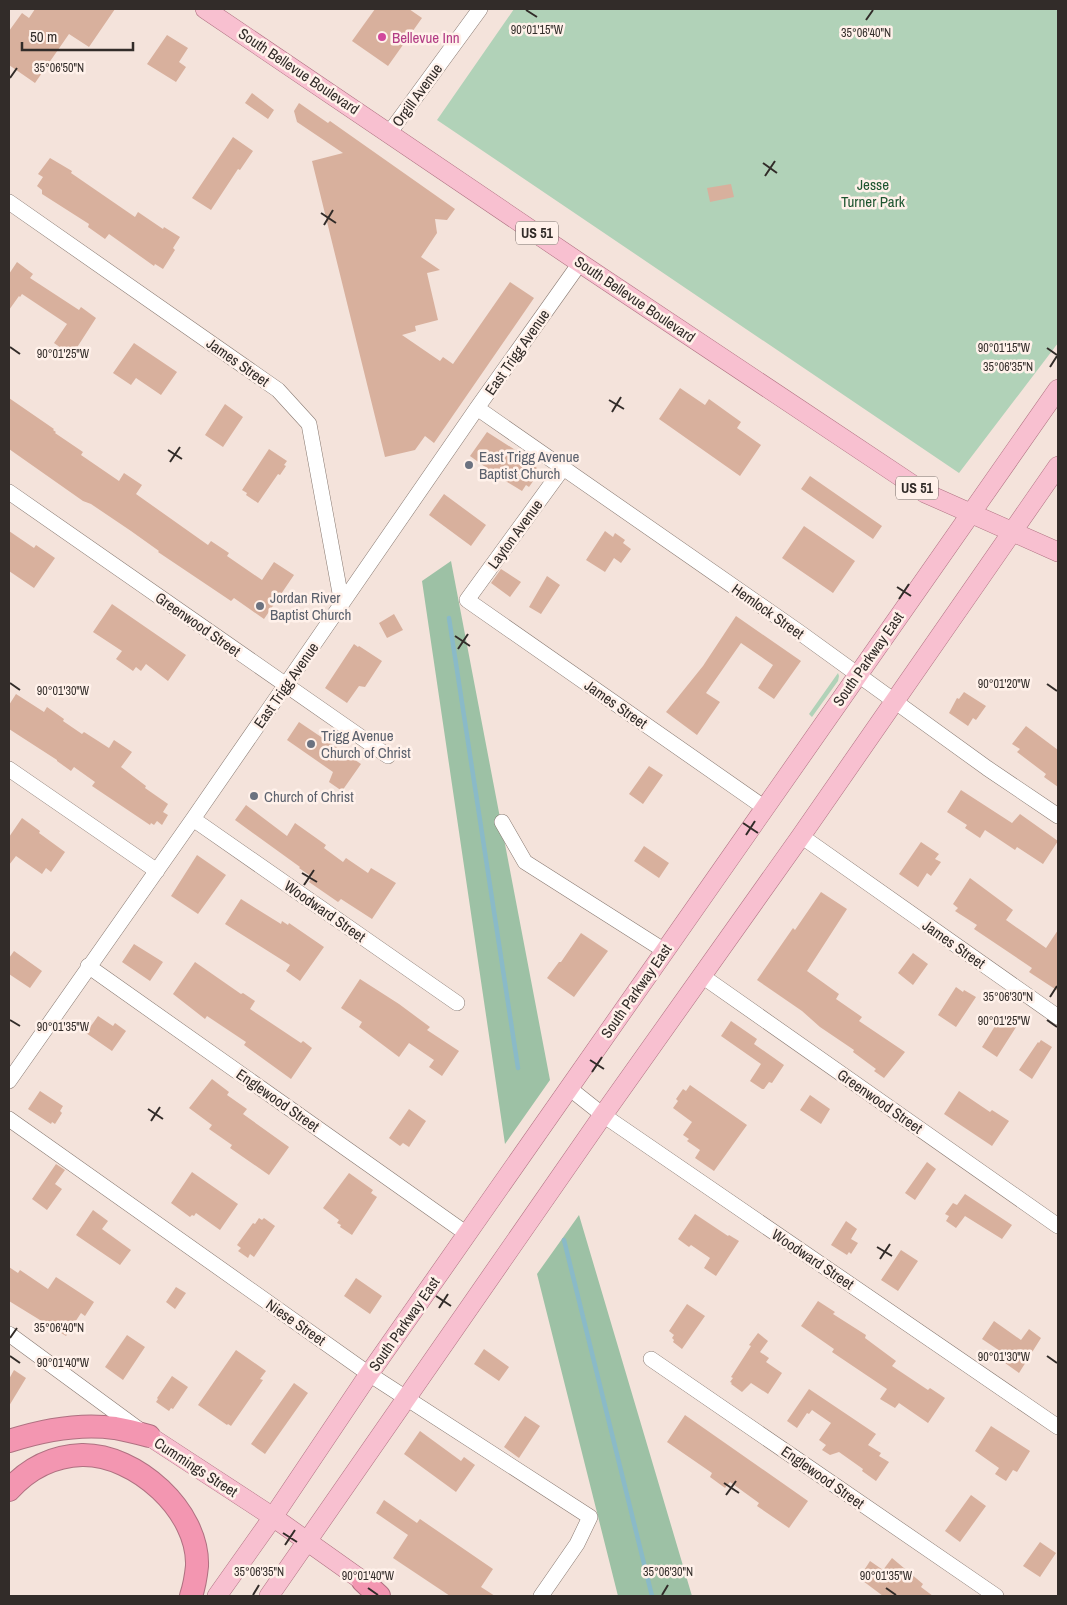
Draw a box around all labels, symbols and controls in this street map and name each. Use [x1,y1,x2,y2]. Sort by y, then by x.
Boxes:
scale bar [22,20,134,52]
text: 90°01'15"W [511,22,564,38]
street label: South Bellevue Boulevard [234,23,364,119]
text: 35°06'40"N [841,25,891,41]
text: 50 m [30,26,57,47]
place label: Bellevue Inn [392,27,460,48]
marker: Bellevue Inn [376,31,388,43]
street label: Orgill Avenue [387,59,447,131]
text: 35°06'50"N [34,60,84,76]
park label: Jesse Turner Park [841,174,906,212]
road number: US 51 [516,222,558,244]
street label: South Bellevue Boulevard [570,251,700,347]
street label: East Trigg Avenue [480,305,554,399]
street label: James Street [202,333,274,392]
text: 90°01'15"W [978,340,1031,356]
text: 90°01'25"W [37,346,90,362]
text: 35°06'35"N [983,359,1033,375]
place label: East Trigg Avenue Baptist Church [479,446,579,484]
marker: East Trigg Avenue Baptist Church [463,459,475,471]
road number: US 51 [896,476,938,499]
street label: Layton Avenue [483,495,547,573]
street label: Hemlock Street [728,578,809,644]
street label: Greenwood Street [151,587,245,662]
place label: Jordan River Baptist Church [270,587,351,625]
marker: Jordan River Baptist Church [254,600,266,612]
street label: South Parkway East [828,607,909,710]
street label: East Trigg Avenue [249,638,323,732]
street label: James Street [580,675,652,734]
text: 90°01'20"W [978,676,1031,692]
text: 90°01'30"W [37,683,90,699]
place label: Trigg Avenue Church of Christ [321,725,411,763]
marker: Trigg Avenue Church of Christ [305,738,317,750]
place label: Church of Christ [264,786,354,807]
marker: Church of Christ [248,790,260,802]
street label: Woodward Street [280,875,370,947]
street label: James Street [918,915,990,974]
street label: South Parkway East [596,939,677,1042]
text: 35°06'30"N [983,989,1033,1005]
text: 90°01'25"W [978,1013,1031,1029]
text: 90°01'35"W [37,1019,90,1035]
street label: Englewood Street [232,1064,324,1137]
street label: Greenwood Street [833,1064,927,1139]
street label: Woodward Street [768,1224,859,1295]
street label: South Parkway East [364,1272,445,1375]
street label: Niese Street [262,1294,330,1351]
text: 35°06'40"N [34,1320,84,1336]
text: 90°01'30"W [978,1349,1031,1365]
text: 90°01'40"W [37,1355,90,1371]
street label: Cummings Street [150,1432,242,1502]
street label: Englewood Street [777,1441,869,1514]
text: 35°06'35"N [234,1564,284,1580]
text: 35°06'30"N [643,1564,693,1580]
text: 90°01'40"W [342,1568,395,1584]
text: 90°01'35"W [860,1568,913,1584]

